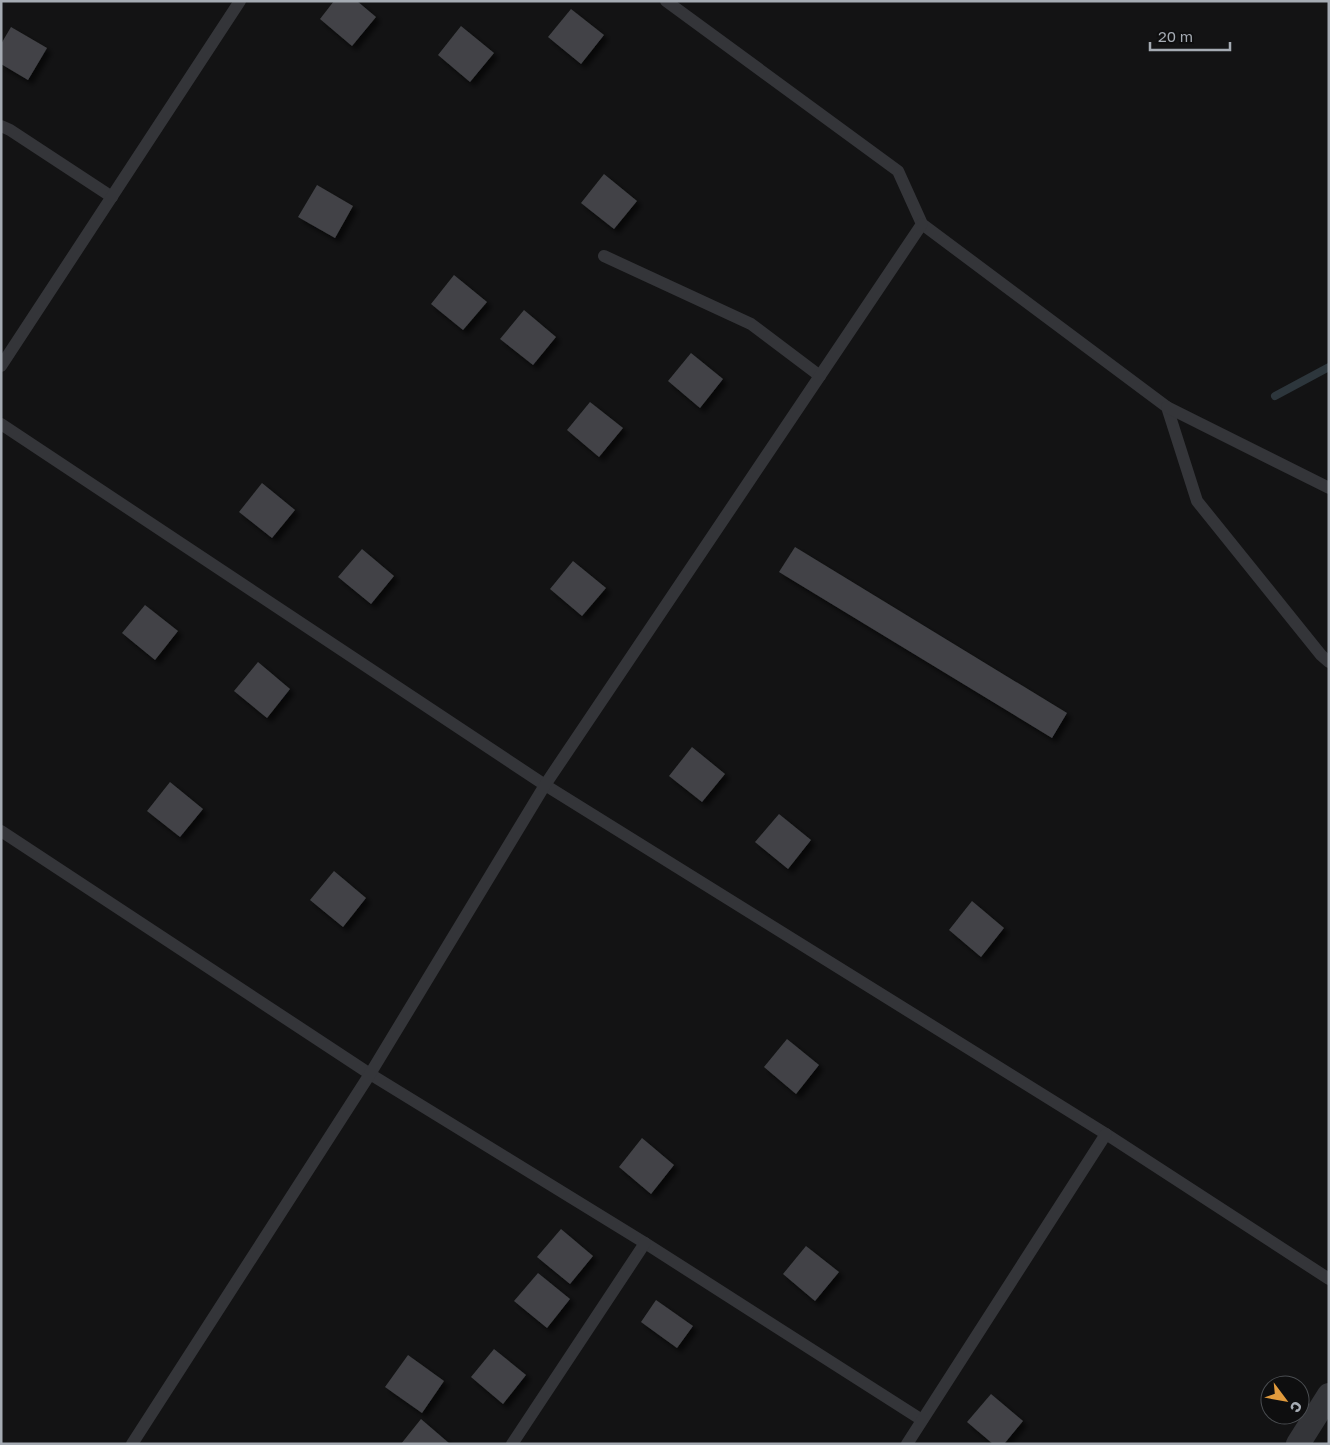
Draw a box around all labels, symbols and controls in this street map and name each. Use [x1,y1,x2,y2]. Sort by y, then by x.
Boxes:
scale bar [1150,20,1230,52]
text: 20 m [1158,27,1193,45]
north arrow [1260,1375,1310,1425]
text: С [1287,1398,1306,1416]

